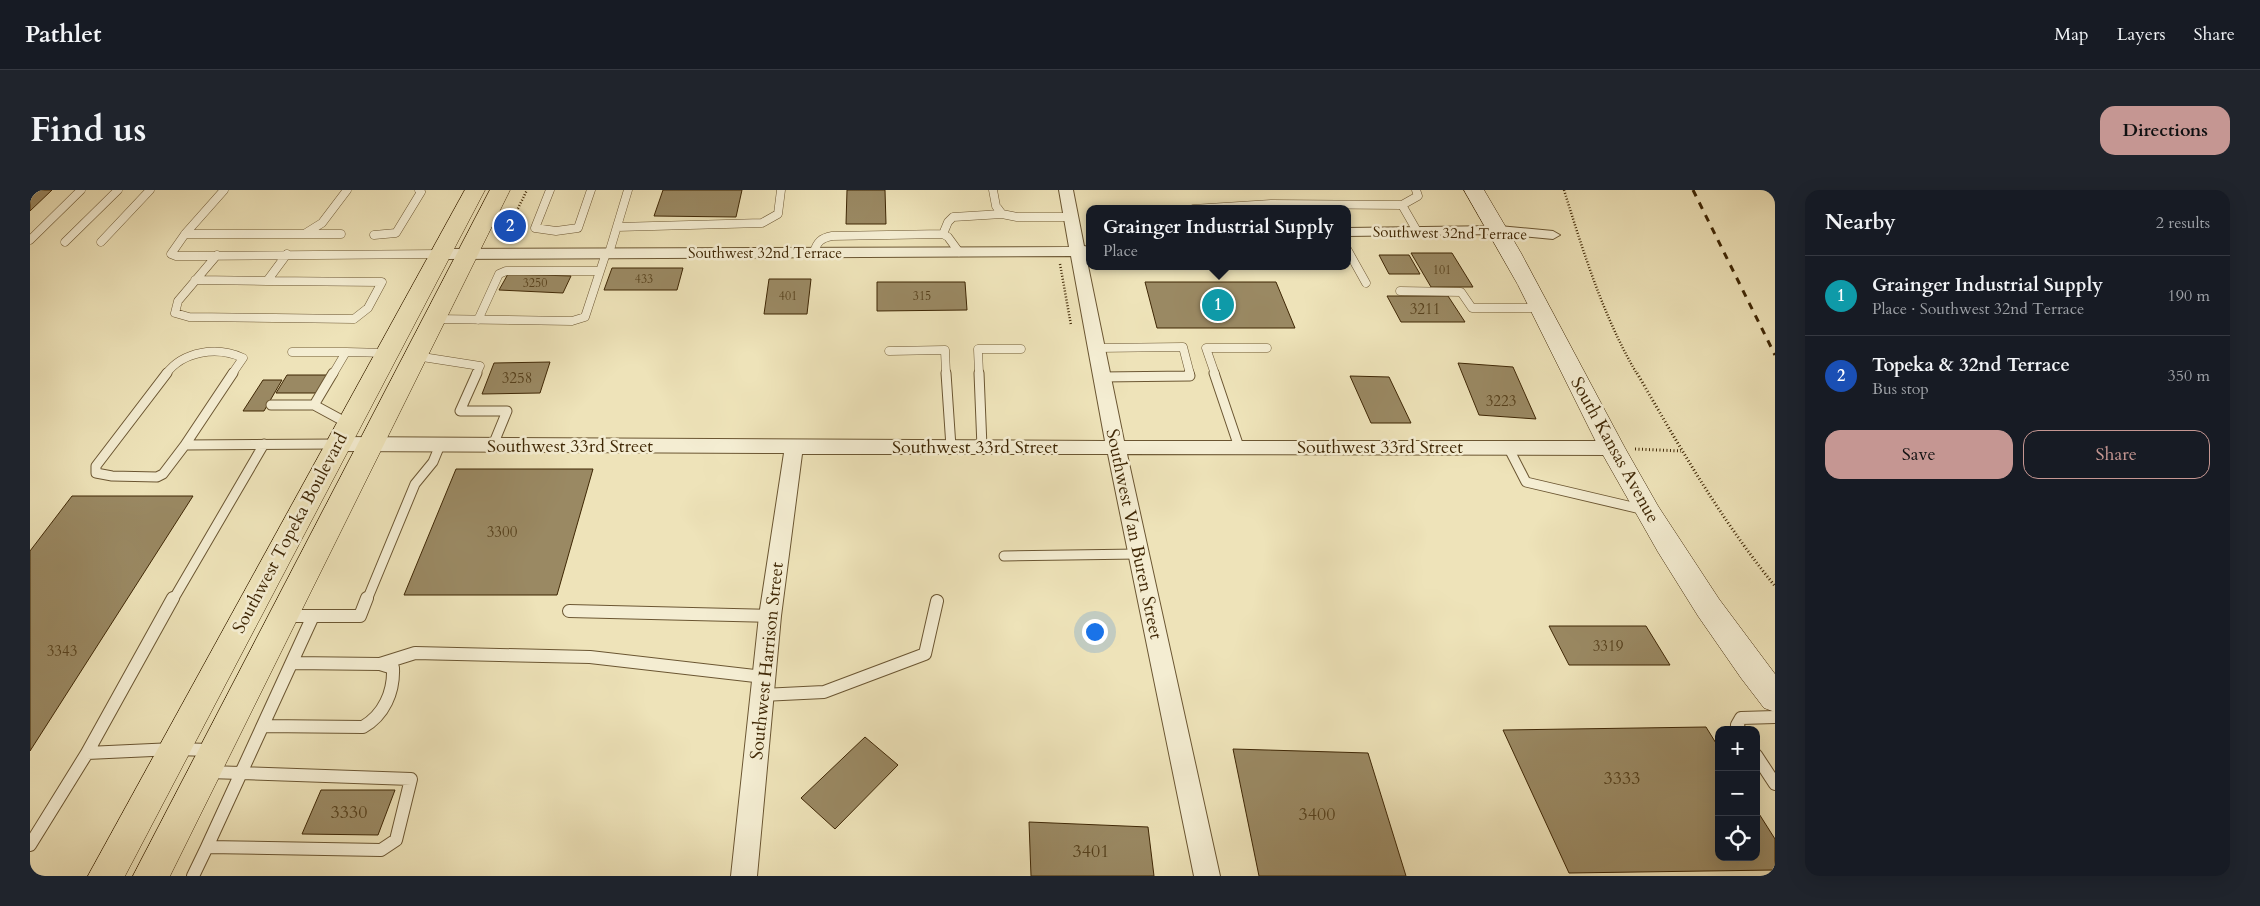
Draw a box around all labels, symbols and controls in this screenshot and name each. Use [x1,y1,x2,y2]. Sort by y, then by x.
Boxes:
text: Pathlet [25,18,102,51]
text: Map [2054,22,2089,47]
text: Layers [2117,22,2166,47]
text: Share [2194,22,2235,47]
text: Find us [30,106,146,154]
button: Directions [2100,106,2230,155]
popup [1086,205,1351,270]
pin: 2 [494,207,526,245]
text: Nearby [1825,208,1896,237]
text: 2 results [2156,212,2210,234]
text: Grainger Industrial Supply [1103,214,1334,240]
street label: Southwest 32nd Terrace [1373,222,1527,244]
text: Place [1103,240,1138,262]
street label: Southwest 32nd Terrace [688,243,842,263]
house number: 101 [1433,262,1451,278]
house number: 433 [635,271,653,287]
text: Grainger Industrial Supply [1872,272,2103,298]
house number: 3250 [523,275,547,291]
text: 1 [1837,285,1845,307]
text: 190 m [2168,285,2210,307]
pin: 1 [1202,286,1234,324]
house number: 401 [779,288,797,304]
house number: 315 [913,288,931,304]
text: Place · Southwest 32nd Terrace [1872,298,2084,320]
house number: 3211 [1410,299,1440,319]
text: Topeka & 32nd Terrace [1872,352,2070,378]
text: 2 [1837,365,1845,387]
text: 350 m [2168,365,2210,387]
house number: 3258 [502,368,532,388]
street label: South Kansas Avenue [1564,372,1666,528]
text: Bus stop [1872,378,1929,400]
house number: 3223 [1486,391,1516,411]
street label: Southwest Van Buren Street [1099,426,1169,642]
street label: Southwest Topeka Boulevard [226,428,354,638]
button: Save [1825,430,2013,479]
button: Share [2023,430,2210,479]
street label: Southwest 33rd Street [487,434,653,459]
street label: Southwest 33rd Street [892,435,1058,460]
street label: Southwest 33rd Street [1297,435,1463,460]
house number: 3300 [487,522,518,542]
street label: Southwest Harrison Street [744,561,790,761]
your location [1082,619,1108,645]
house number: 3319 [1593,636,1624,656]
house number: 3343 [47,641,77,661]
map controls [1715,726,1760,861]
button: + [1715,726,1760,771]
house number: 3333 [1604,766,1640,791]
button: − [1715,771,1760,816]
house number: 3330 [331,800,367,825]
house number: 3400 [1299,802,1335,827]
button: locate [1715,816,1760,861]
house number: 3401 [1073,839,1109,864]

